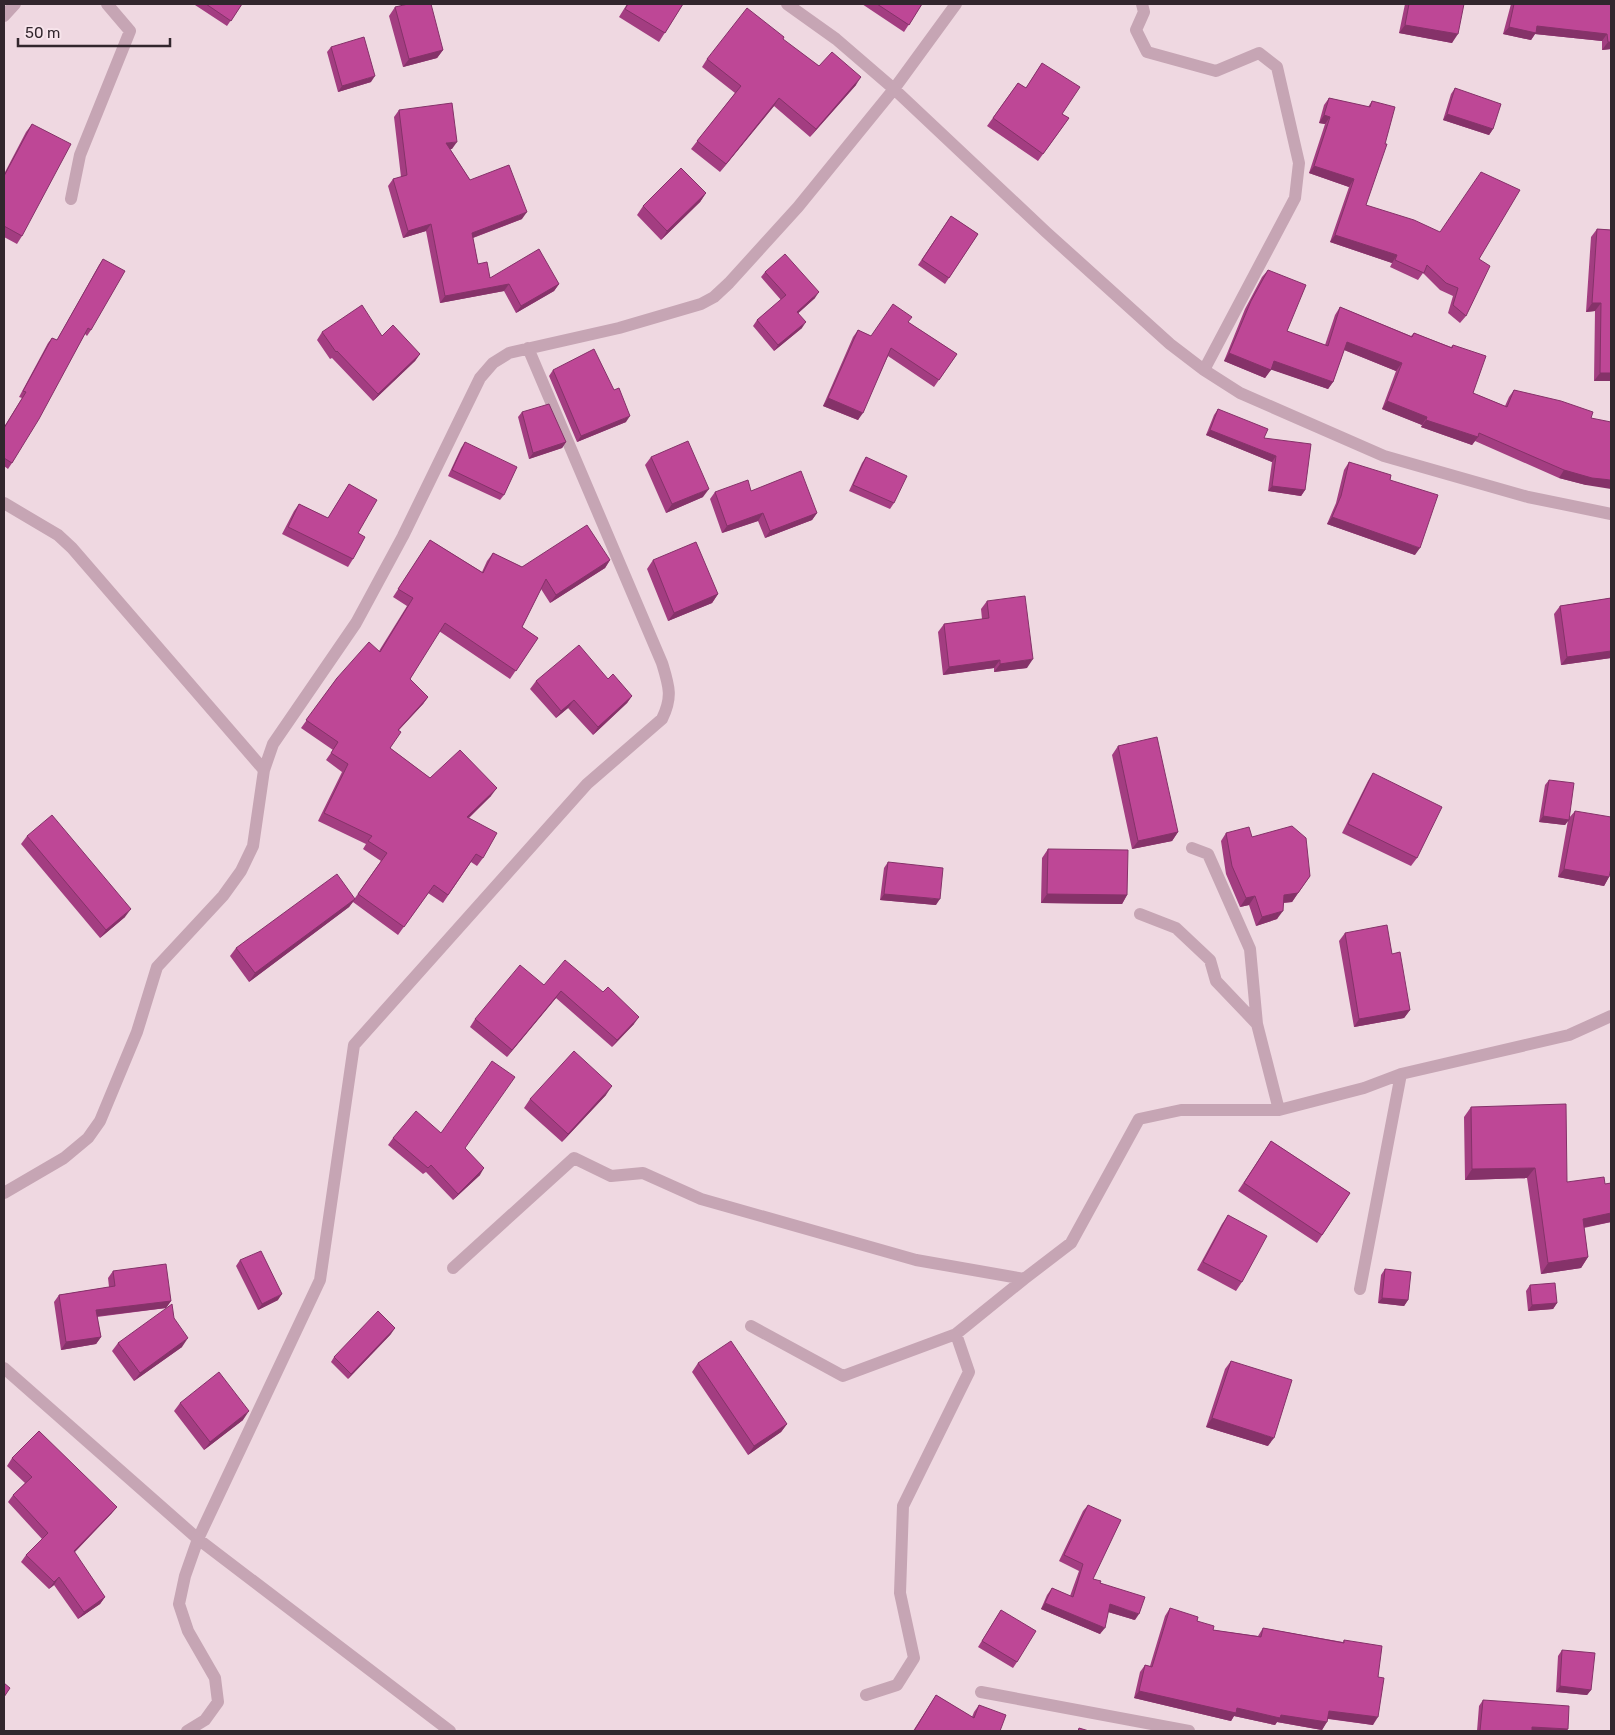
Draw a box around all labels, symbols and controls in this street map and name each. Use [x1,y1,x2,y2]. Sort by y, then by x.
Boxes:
scale bar [18,15,170,47]
text: 50 m [25,24,60,42]

